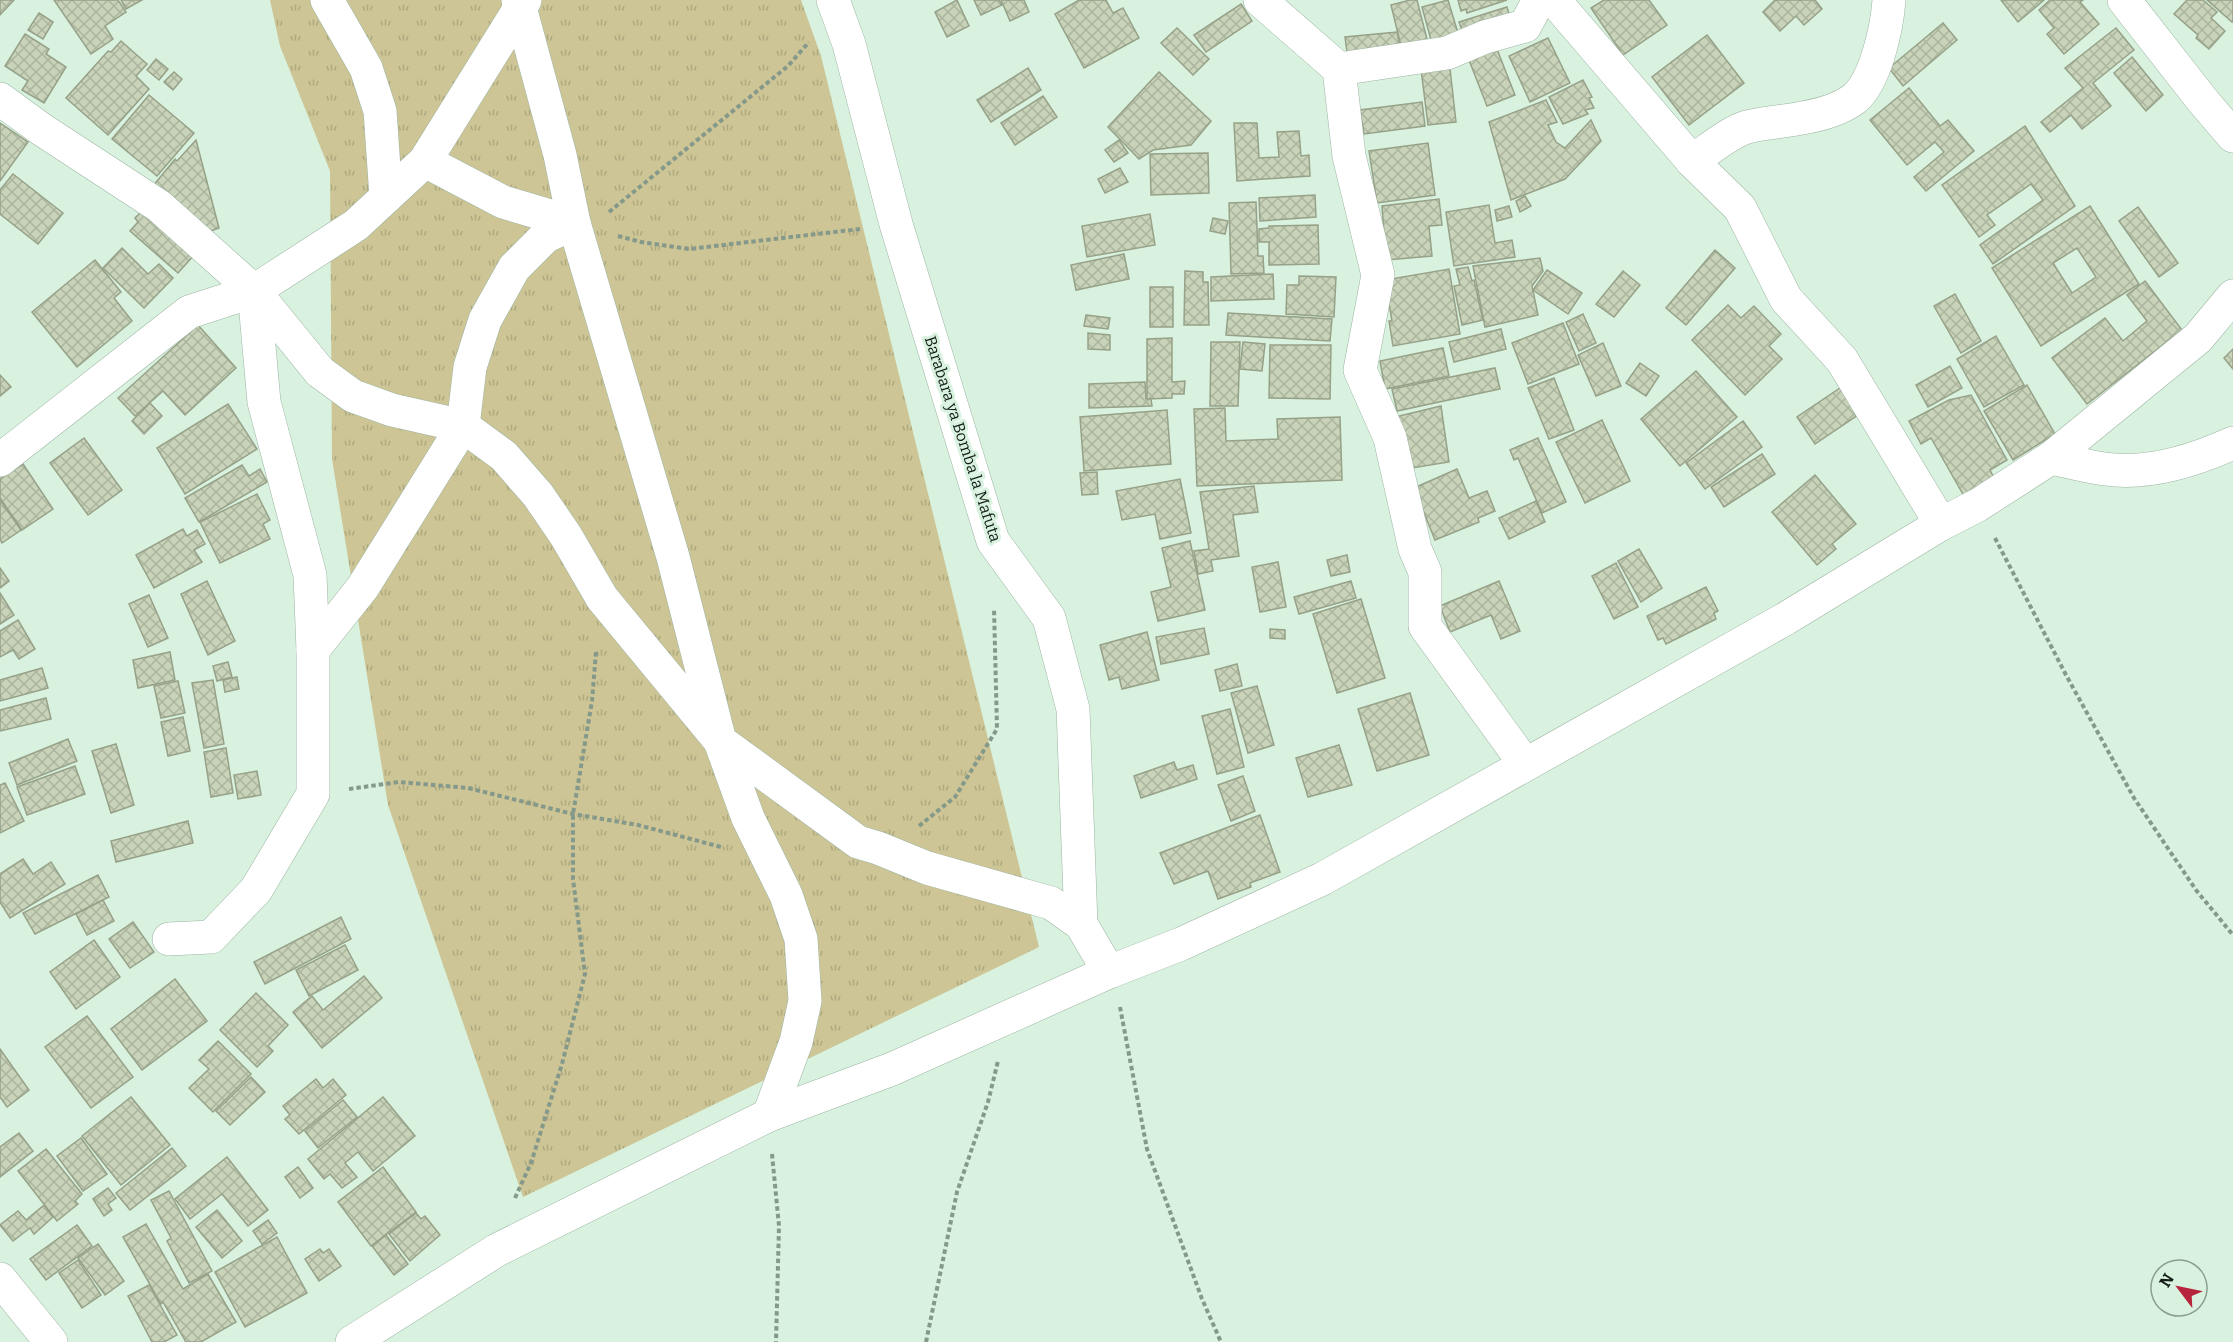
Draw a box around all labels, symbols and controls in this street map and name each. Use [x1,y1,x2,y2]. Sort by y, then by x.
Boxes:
street label: Barabara ya Bomba la Mafuta [921,334,1005,545]
north arrow [2149,1258,2209,1318]
text: N [2155,1270,2178,1291]

